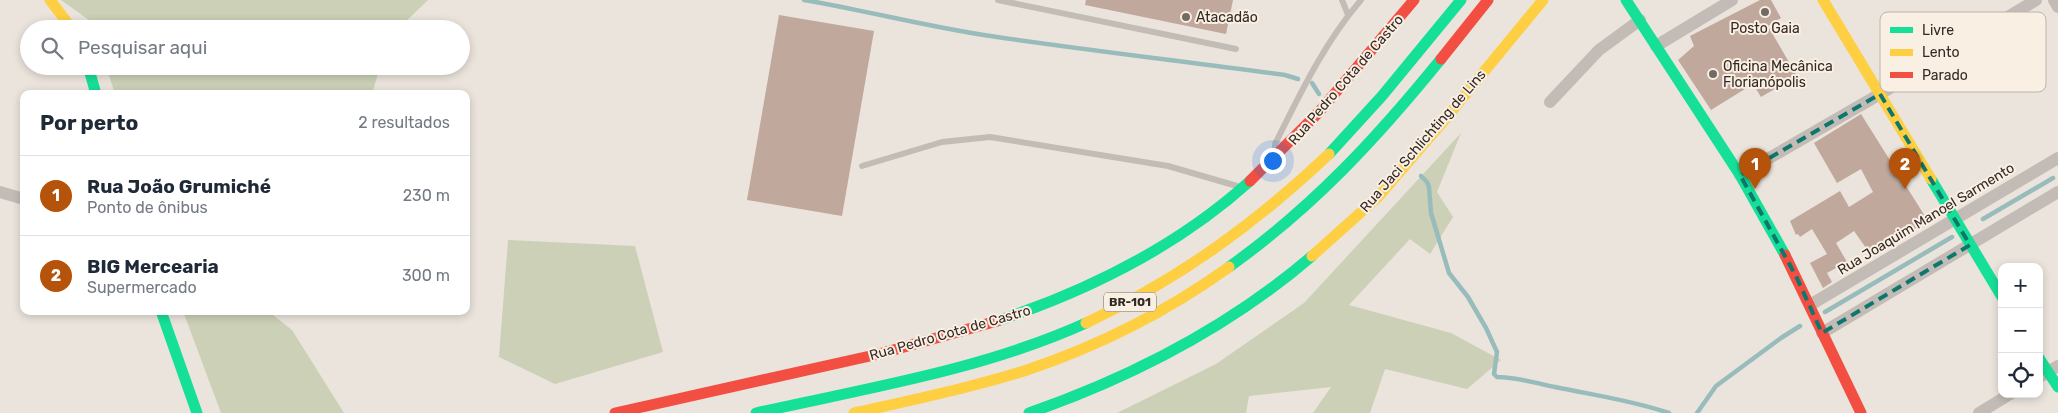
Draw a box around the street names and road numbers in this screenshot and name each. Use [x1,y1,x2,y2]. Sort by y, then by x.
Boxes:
street label: Rua Pedro Cota de Castro [1285,11,1407,149]
street label: Rua Jaci Schlichting de Lins [1356,66,1490,216]
street label: Rua Joaquim Manoel Sarmento [1834,159,2018,279]
road number: BR-101 [1104,292,1156,312]
street label: Rua Pedro Cota de Castro [867,302,1033,364]

